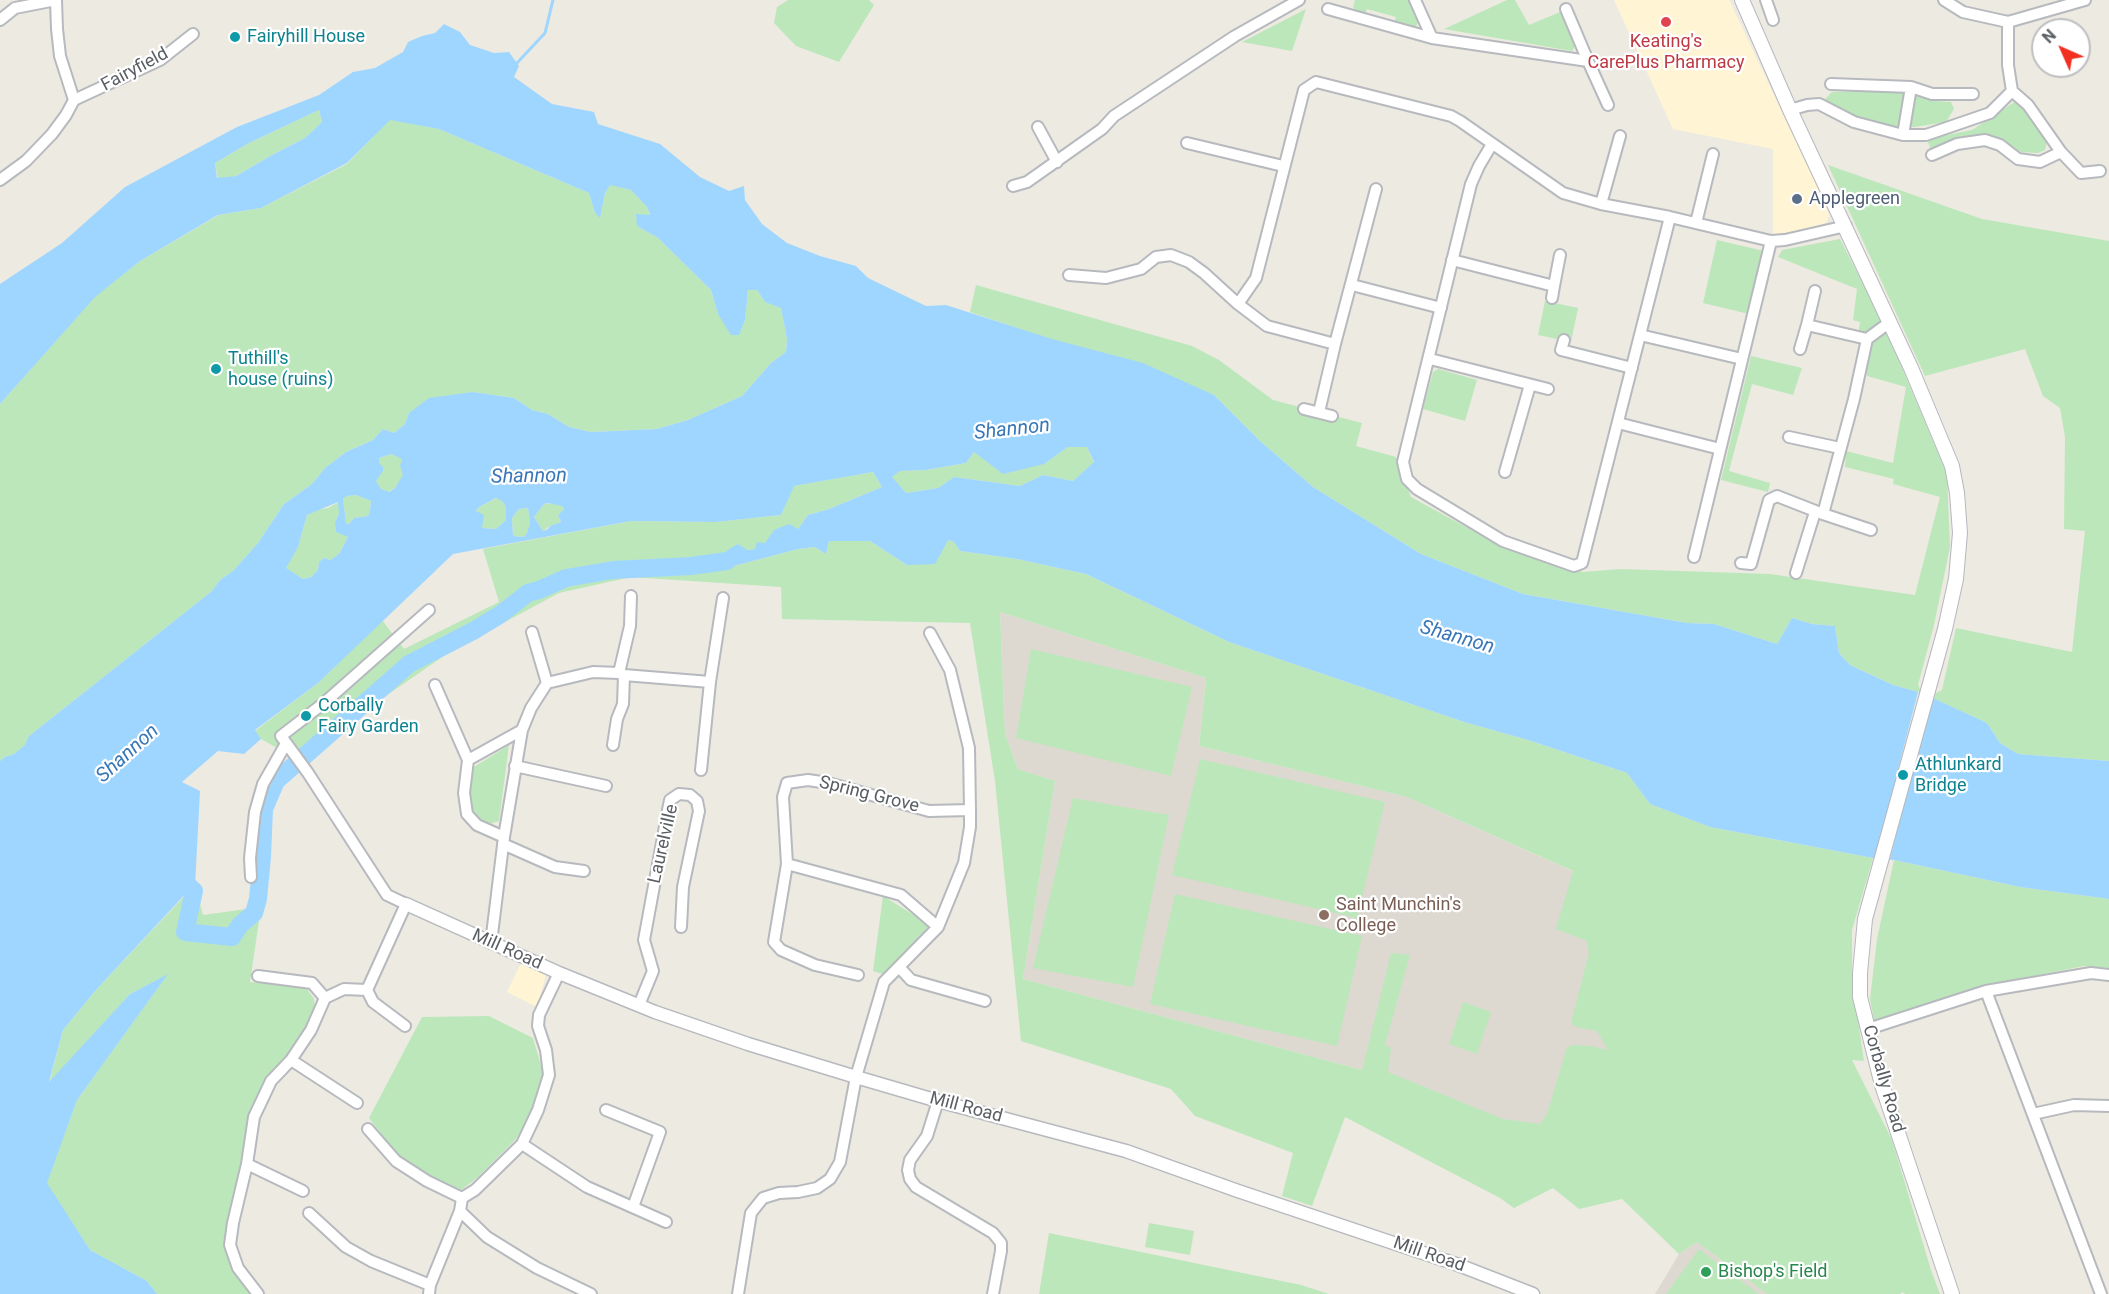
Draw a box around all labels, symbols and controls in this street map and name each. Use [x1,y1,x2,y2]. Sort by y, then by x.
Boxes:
marker: Keating's CarePlus Pharmacy [1659,15,1673,29]
north arrow [2031,18,2091,78]
place label: Fairyhill House [247,26,365,48]
text: N [2039,26,2060,47]
marker: Fairyhill House [228,30,242,44]
place label: Keating's CarePlus Pharmacy [1587,31,1745,74]
street label: Fairyfield [98,43,172,97]
place label: Applegreen [1809,188,1900,210]
marker: Applegreen [1790,192,1804,206]
place label: Tuthill's house (ruins) [228,348,333,391]
marker: Tuthill's house (ruins) [209,362,223,376]
water label: Shannon [973,414,1051,446]
water label: Shannon [491,464,567,490]
water label: Shannon [1417,616,1497,660]
place label: Corbally Fairy Garden [318,695,419,738]
marker: Corbally Fairy Garden [299,709,313,723]
water label: Shannon [92,720,164,788]
place label: Athlunkard Bridge [1915,754,2002,796]
marker: Athlunkard Bridge [1896,768,1910,782]
street label: Spring Grove [817,772,921,818]
street label: Laurelville [644,802,684,886]
place label: Saint Munchin's College [1336,894,1461,936]
marker: Saint Munchin's College [1317,908,1331,922]
street label: Mill Road [469,925,545,975]
street label: Corbally Road [1857,1023,1909,1135]
street label: Mill Road [927,1088,1005,1128]
street label: Mill Road [1390,1233,1468,1277]
place label: Bishop's Field [1718,1261,1828,1283]
marker: Bishop's Field [1699,1265,1713,1279]

